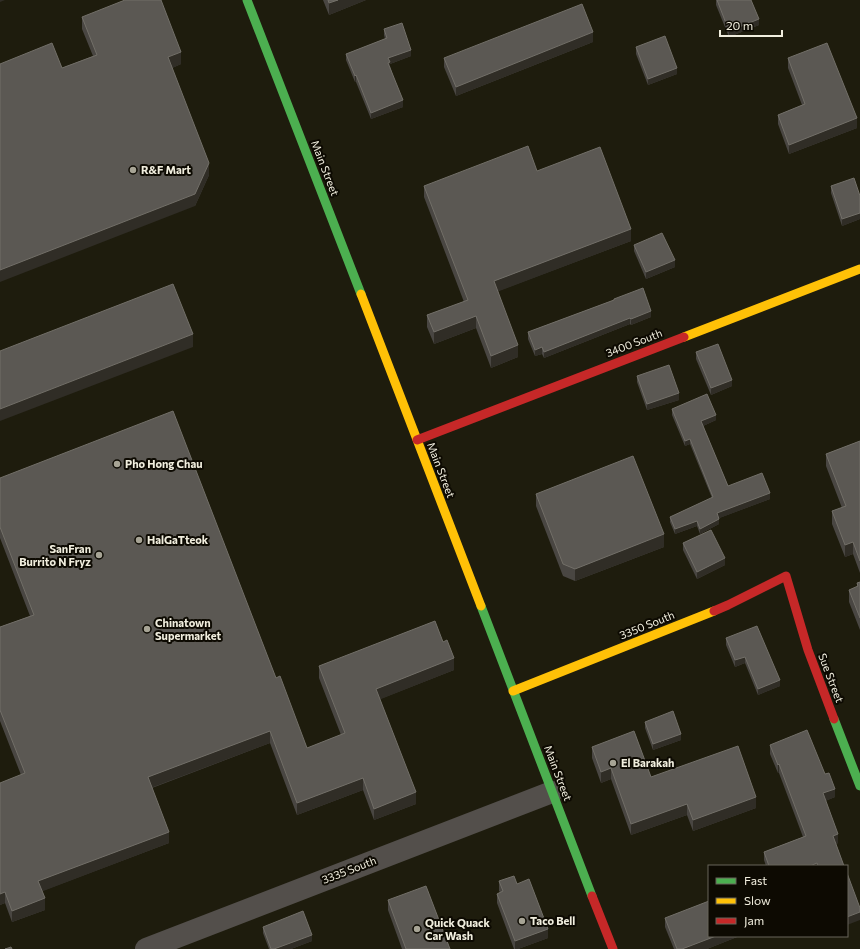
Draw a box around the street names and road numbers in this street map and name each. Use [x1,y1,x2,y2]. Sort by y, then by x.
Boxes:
street label: Main Street [309,138,342,198]
street label: 3400 South [604,326,664,359]
street label: Main Street [425,440,458,500]
street label: 3350 South [617,608,676,641]
street label: Sue Street [816,651,847,705]
street label: Main Street [542,743,575,803]
street label: 3335 South [320,853,378,886]

